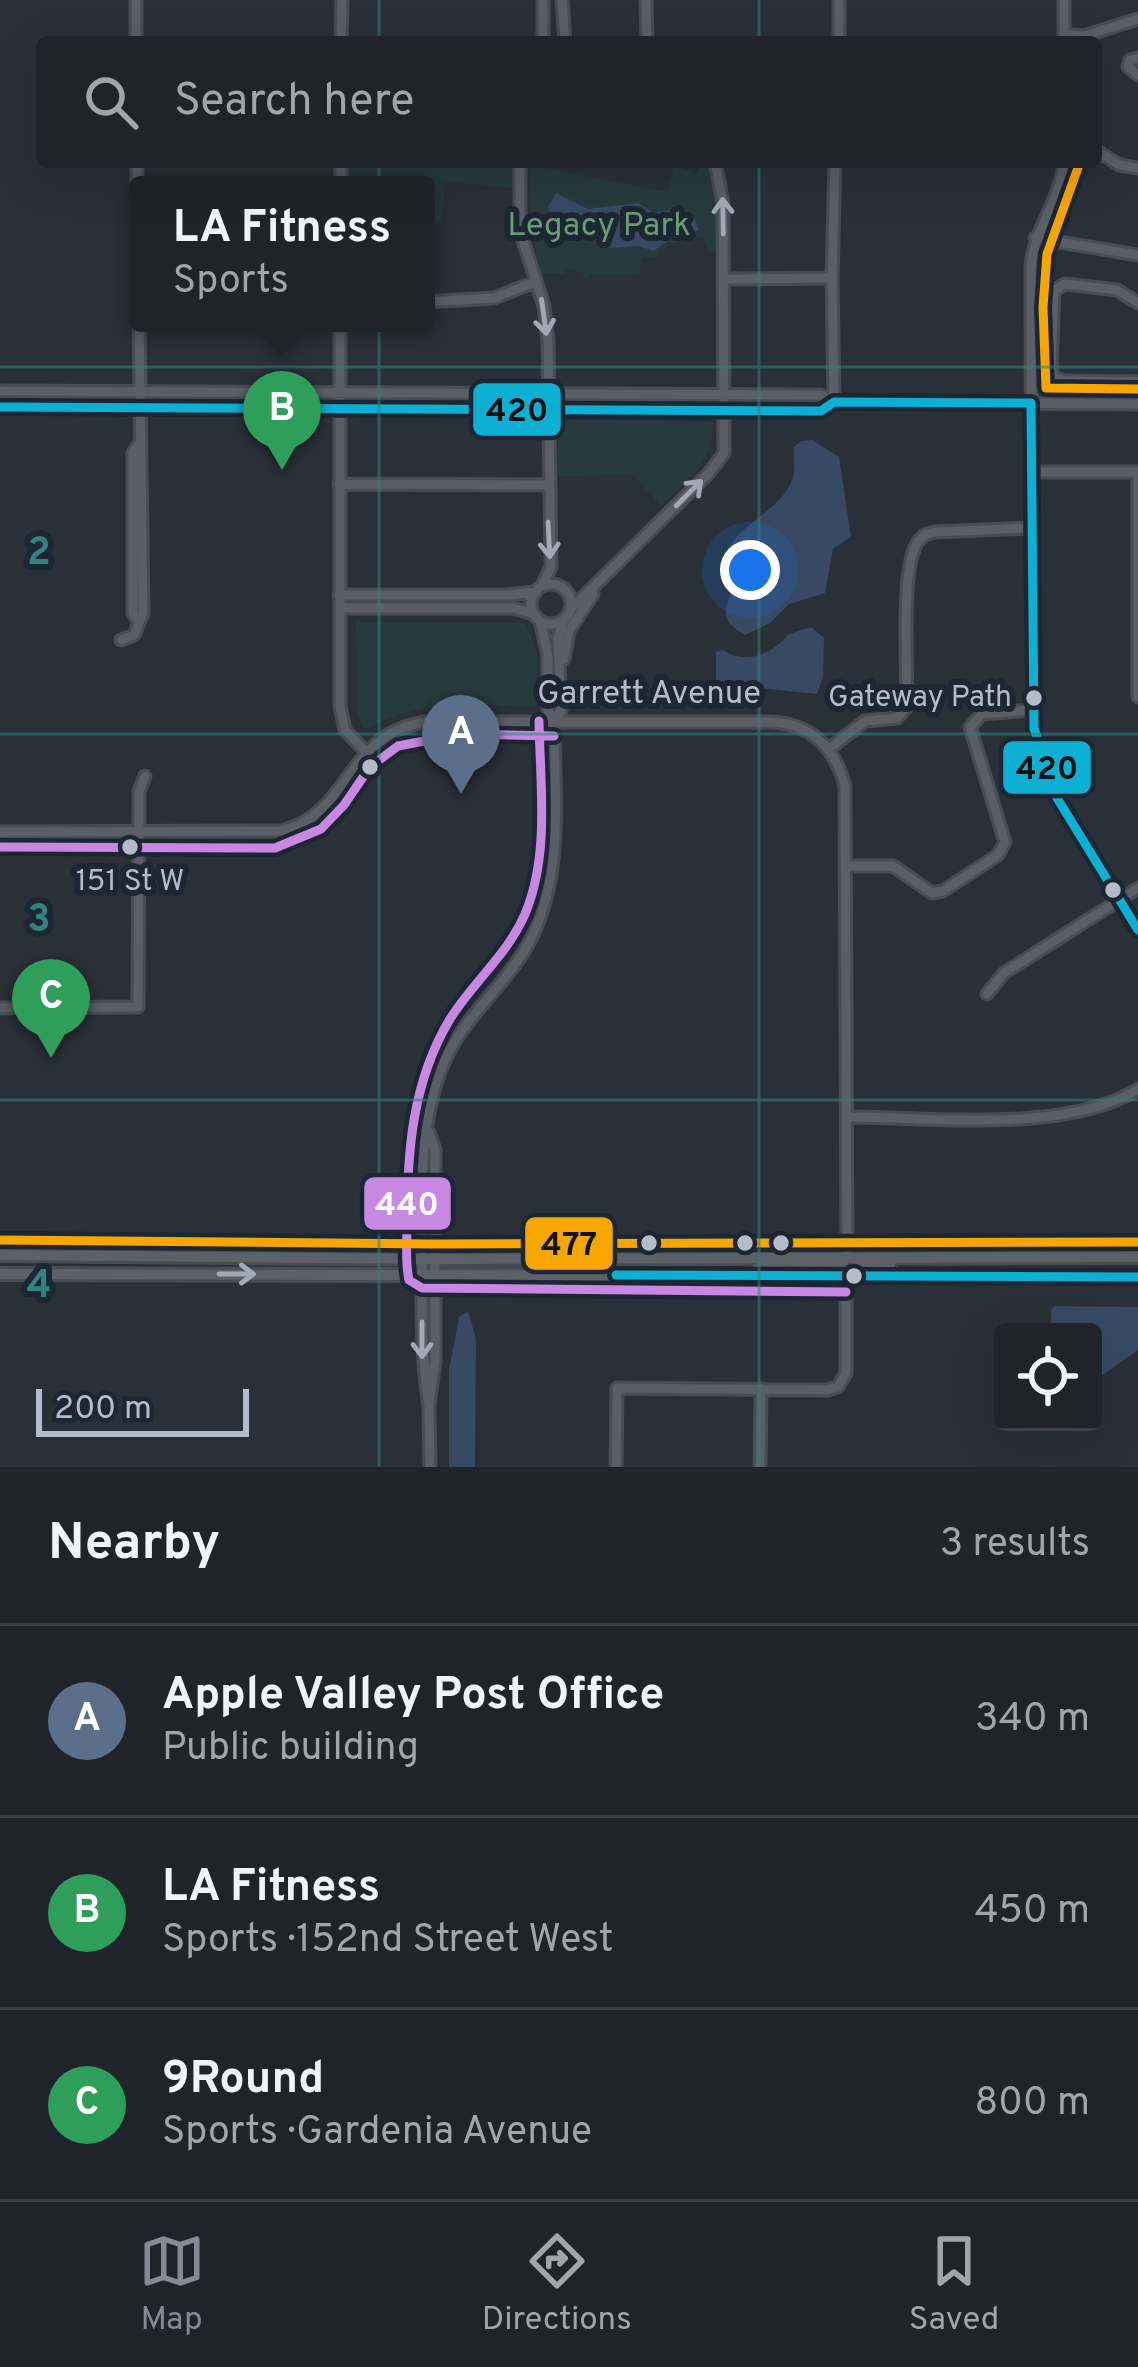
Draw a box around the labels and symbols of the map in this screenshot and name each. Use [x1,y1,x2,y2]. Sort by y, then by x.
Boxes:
one-way arrow [712,197,735,236]
park label: Legacy Park [507,206,691,248]
one-way arrow [534,297,557,336]
pin: B [243,371,321,470]
line badge: 420 [471,381,563,438]
text: 420 [485,392,549,434]
one-way arrow [674,479,703,508]
one-way arrow [538,520,561,559]
text: 2 [27,530,51,579]
your location [720,540,780,600]
street label: Garrett Avenue [537,674,761,716]
place label: Gateway Path [828,680,1012,717]
marker: Gateway Path [1023,687,1045,709]
pin: A [422,695,500,794]
line badge: 420 [1001,739,1093,796]
text: 420 [1015,750,1079,792]
unlabelled marker [359,756,381,778]
marker: 151 St W [119,836,141,858]
place label: 151 St W [76,864,184,901]
unlabelled marker [1102,879,1124,901]
text: 3 [27,897,51,946]
pin: C [12,959,90,1058]
line badge: 440 [362,1175,453,1232]
text: 440 [375,1186,439,1228]
line badge: 477 [523,1215,615,1272]
text: 477 [541,1226,597,1268]
unlabelled marker [638,1232,660,1254]
unlabelled marker [734,1232,756,1254]
unlabelled marker [770,1232,792,1254]
text: 4 [26,1263,52,1312]
one-way arrow [217,1263,256,1285]
unlabelled marker [843,1265,865,1287]
one-way arrow [410,1320,433,1359]
scale bar [36,1383,249,1436]

